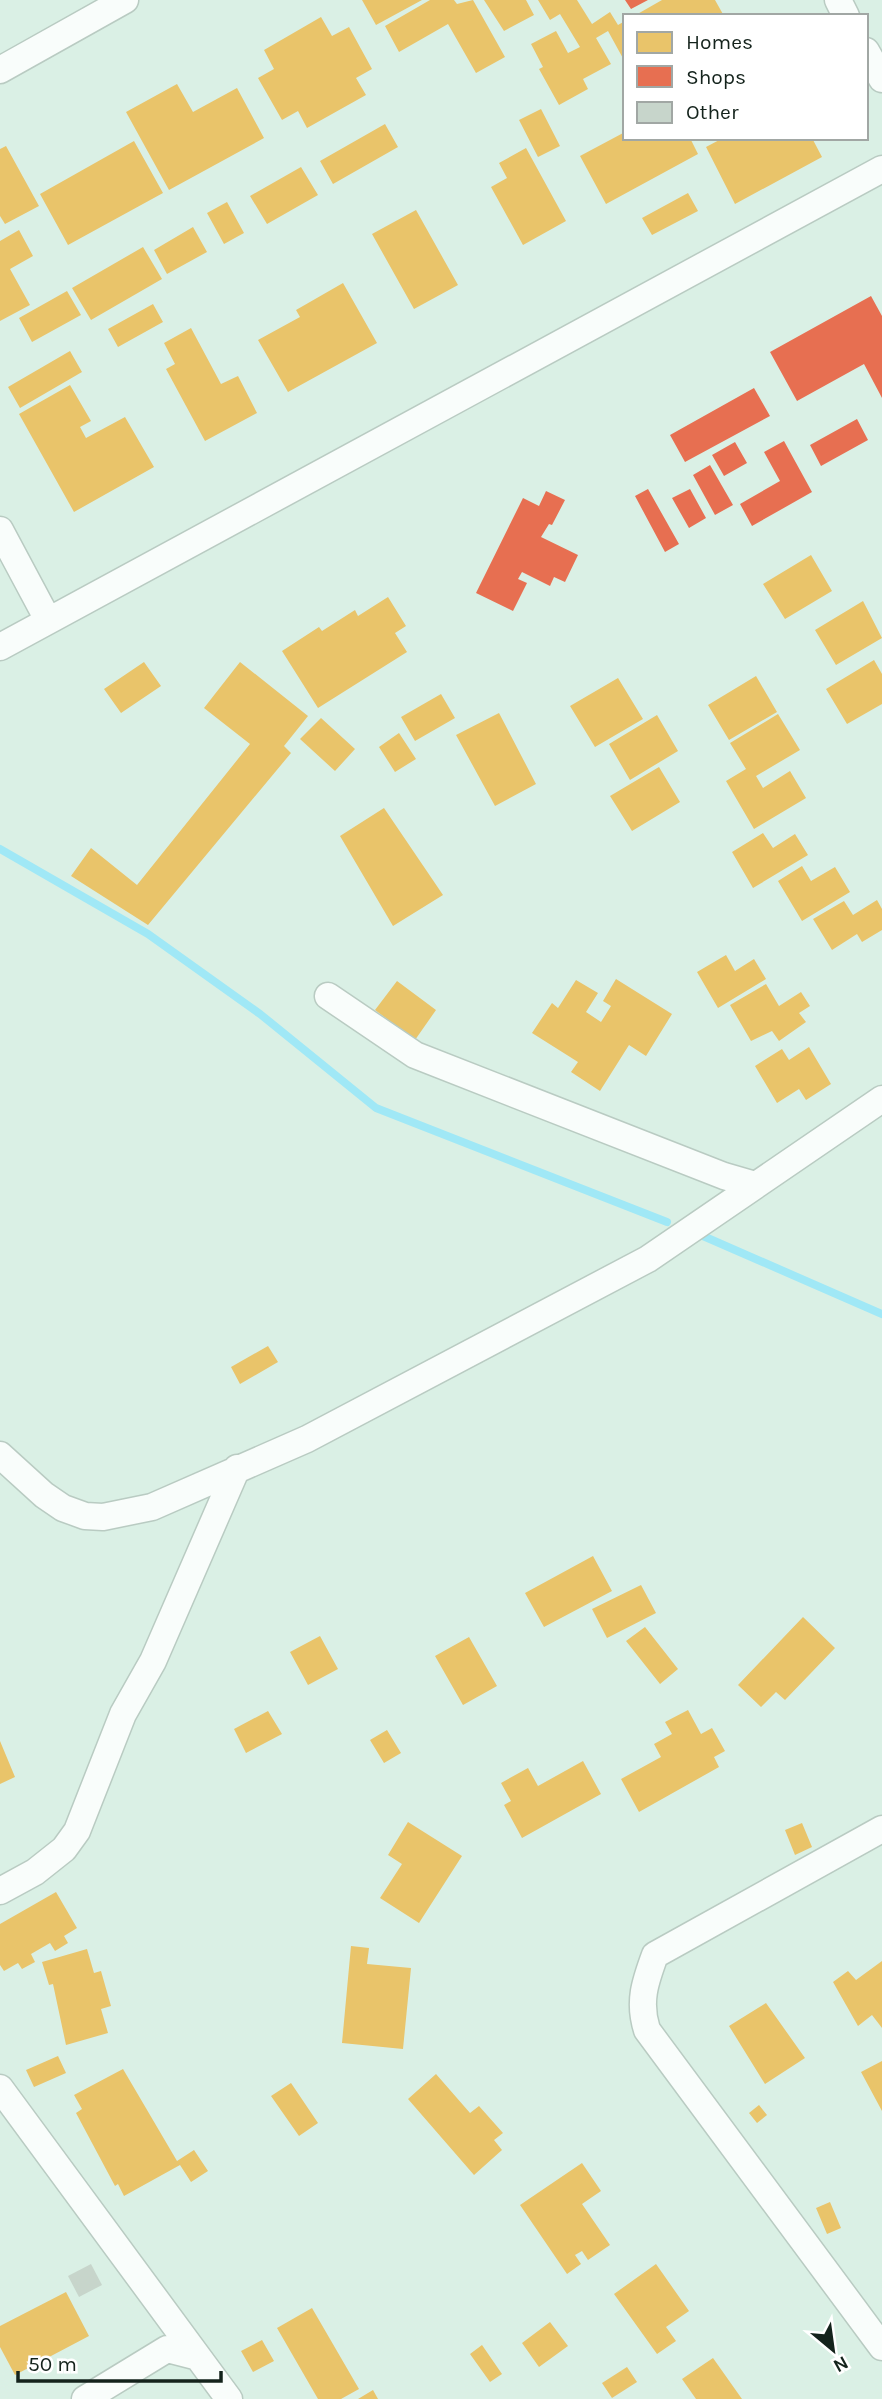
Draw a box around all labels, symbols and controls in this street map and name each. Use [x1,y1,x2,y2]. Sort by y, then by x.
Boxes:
legend [623,14,868,140]
text: Homes [686,30,753,54]
text: Shops [686,65,746,89]
text: Other [686,100,739,124]
north arrow [798,2315,868,2385]
scale bar [18,2340,220,2384]
text: N [829,2351,852,2377]
text: 50 m [28,2352,77,2376]

